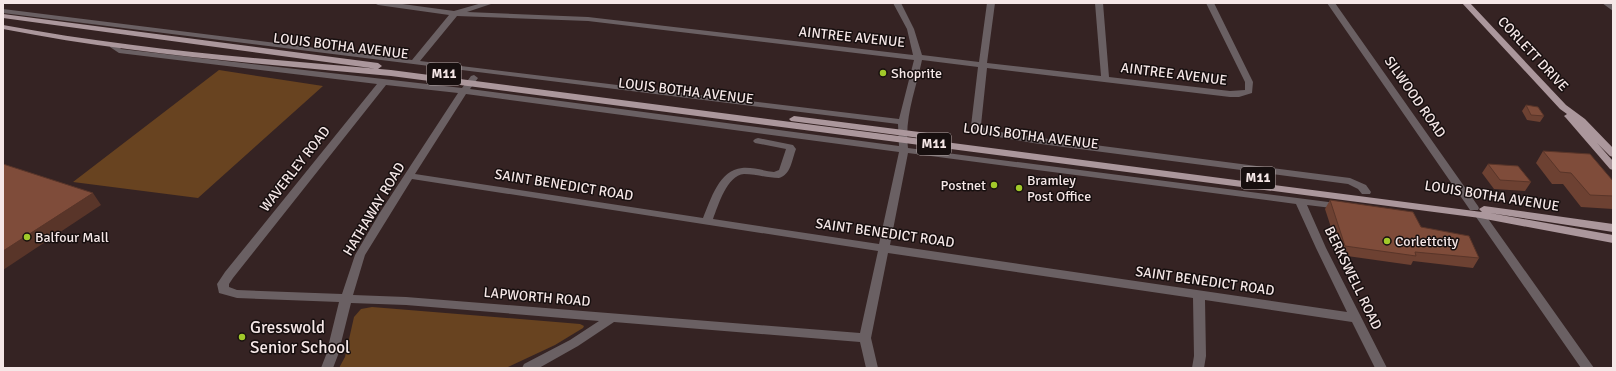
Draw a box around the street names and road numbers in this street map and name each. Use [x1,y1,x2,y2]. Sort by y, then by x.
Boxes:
street label: CORLETT DRIVE [1494,13,1572,95]
street label: AINTREE AVENUE [798,23,906,51]
street label: LOUIS BOTHA AVENUE [272,29,410,63]
street label: SILWOOD ROAD [1381,53,1449,141]
street label: AINTREE AVENUE [1120,59,1228,89]
road number: M11 [427,63,461,85]
street label: LOUIS BOTHA AVENUE [617,74,755,108]
street label: LOUIS BOTHA AVENUE [962,119,1100,153]
street label: WAVERLEY ROAD [256,123,334,215]
road number: M11 [917,133,951,155]
street label: HATHAWAY ROAD [339,159,409,259]
street label: SAINT BENEDICT ROAD [493,166,635,204]
road number: M11 [1241,167,1275,189]
street label: LOUIS BOTHA AVENUE [1423,177,1561,215]
street label: SAINT BENEDICT ROAD [814,215,956,251]
street label: BERKSWELL ROAD [1321,224,1385,332]
street label: SAINT BENEDICT ROAD [1134,263,1276,299]
street label: LAPWORTH ROAD [483,284,591,310]

